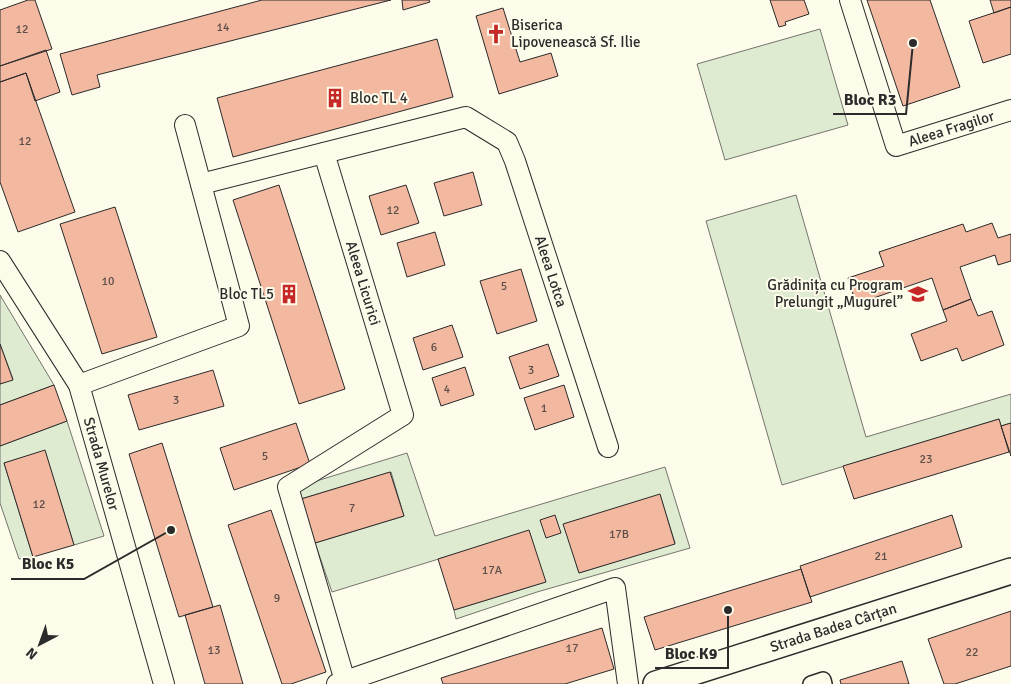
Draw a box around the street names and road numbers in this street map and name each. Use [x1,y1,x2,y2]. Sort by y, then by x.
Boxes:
street label: Aleea Fragilor [906,107,997,151]
street label: Aleea Lotca [531,233,571,309]
street label: Aleea Licurici [342,239,384,328]
street label: Strada Murelor [80,415,123,513]
street label: Strada Badea Cârțan [768,599,899,656]

